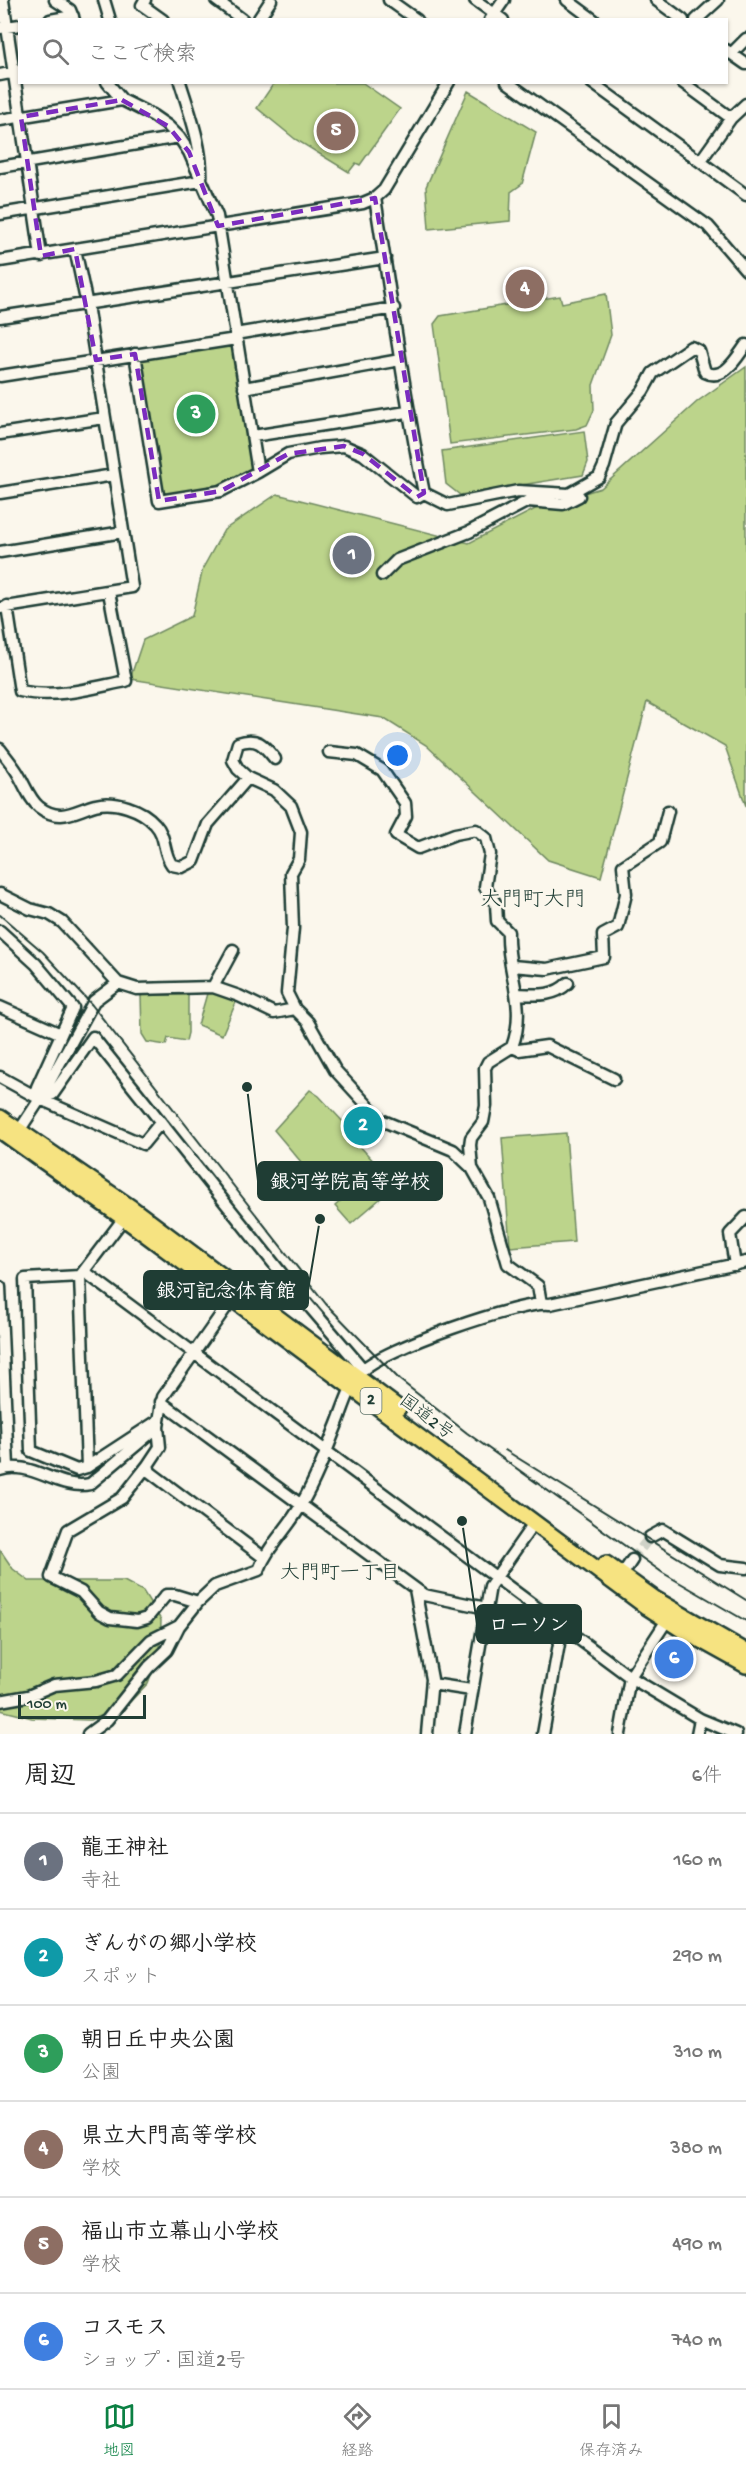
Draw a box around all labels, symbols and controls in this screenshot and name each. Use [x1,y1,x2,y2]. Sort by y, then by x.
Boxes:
search box [18,18,728,84]
icon: search [39,35,72,68]
text: ここで検索 [87,43,197,69]
pin: 5 [316,108,356,154]
pin: 4 [506,266,544,312]
pin: 3 [176,392,216,436]
pin: 1 [332,532,372,578]
your location [383,741,412,770]
district label: 大門町大門 [481,888,586,914]
pin: 2 [344,1104,382,1148]
callout: 銀河学院高等学校 [258,1162,442,1200]
text: 銀河学院高等学校 [270,1171,430,1196]
callout: 銀河記念体育館 [144,1271,308,1309]
text: 銀河記念体育館 [156,1280,296,1305]
road number: 2 [360,1388,382,1414]
street label: 国道2号 [395,1390,458,1445]
district label: 大門町一丁目 [280,1562,400,1586]
callout: ローソン [477,1605,581,1643]
text: ローソン [489,1616,569,1639]
pin: 6 [654,1636,694,1682]
scale bar [18,1692,146,1720]
text: 100 m [27,1696,67,1715]
text: 周辺 [24,1763,76,1794]
text: 6件 [692,1766,722,1789]
text: 龍王神社 [81,1837,169,1863]
text: 1 [39,1850,48,1873]
text: 160 m [673,1850,722,1873]
text: 寺社 [81,1871,121,1894]
text: ぎんがの郷小学校 [81,1933,257,1959]
text: 2 [39,1946,48,1969]
text: 290 m [672,1946,722,1969]
text: スポット [81,1967,161,1990]
text: 朝日丘中央公園 [81,2029,235,2055]
text: 3 [38,2042,49,2065]
text: 310 m [673,2042,722,2065]
text: 公園 [81,2063,121,2086]
text: 県立大門高等学校 [81,2125,257,2151]
text: 4 [39,2138,48,2161]
text: 380 m [670,2138,722,2161]
text: 学校 [81,2159,121,2182]
text: 福山市立幕山小学校 [81,2221,279,2247]
text: 5 [38,2234,49,2257]
text: 490 m [672,2234,722,2257]
text: 学校 [81,2255,121,2278]
text: コスモス [81,2317,168,2343]
text: 6 [38,2330,49,2353]
text: 740 m [672,2330,722,2353]
text: ショップ · 国道2号 [81,2351,246,2374]
tab: 地図 [103,2400,136,2462]
tab: 経路 [341,2400,374,2462]
tab: 保存済み [579,2400,643,2462]

